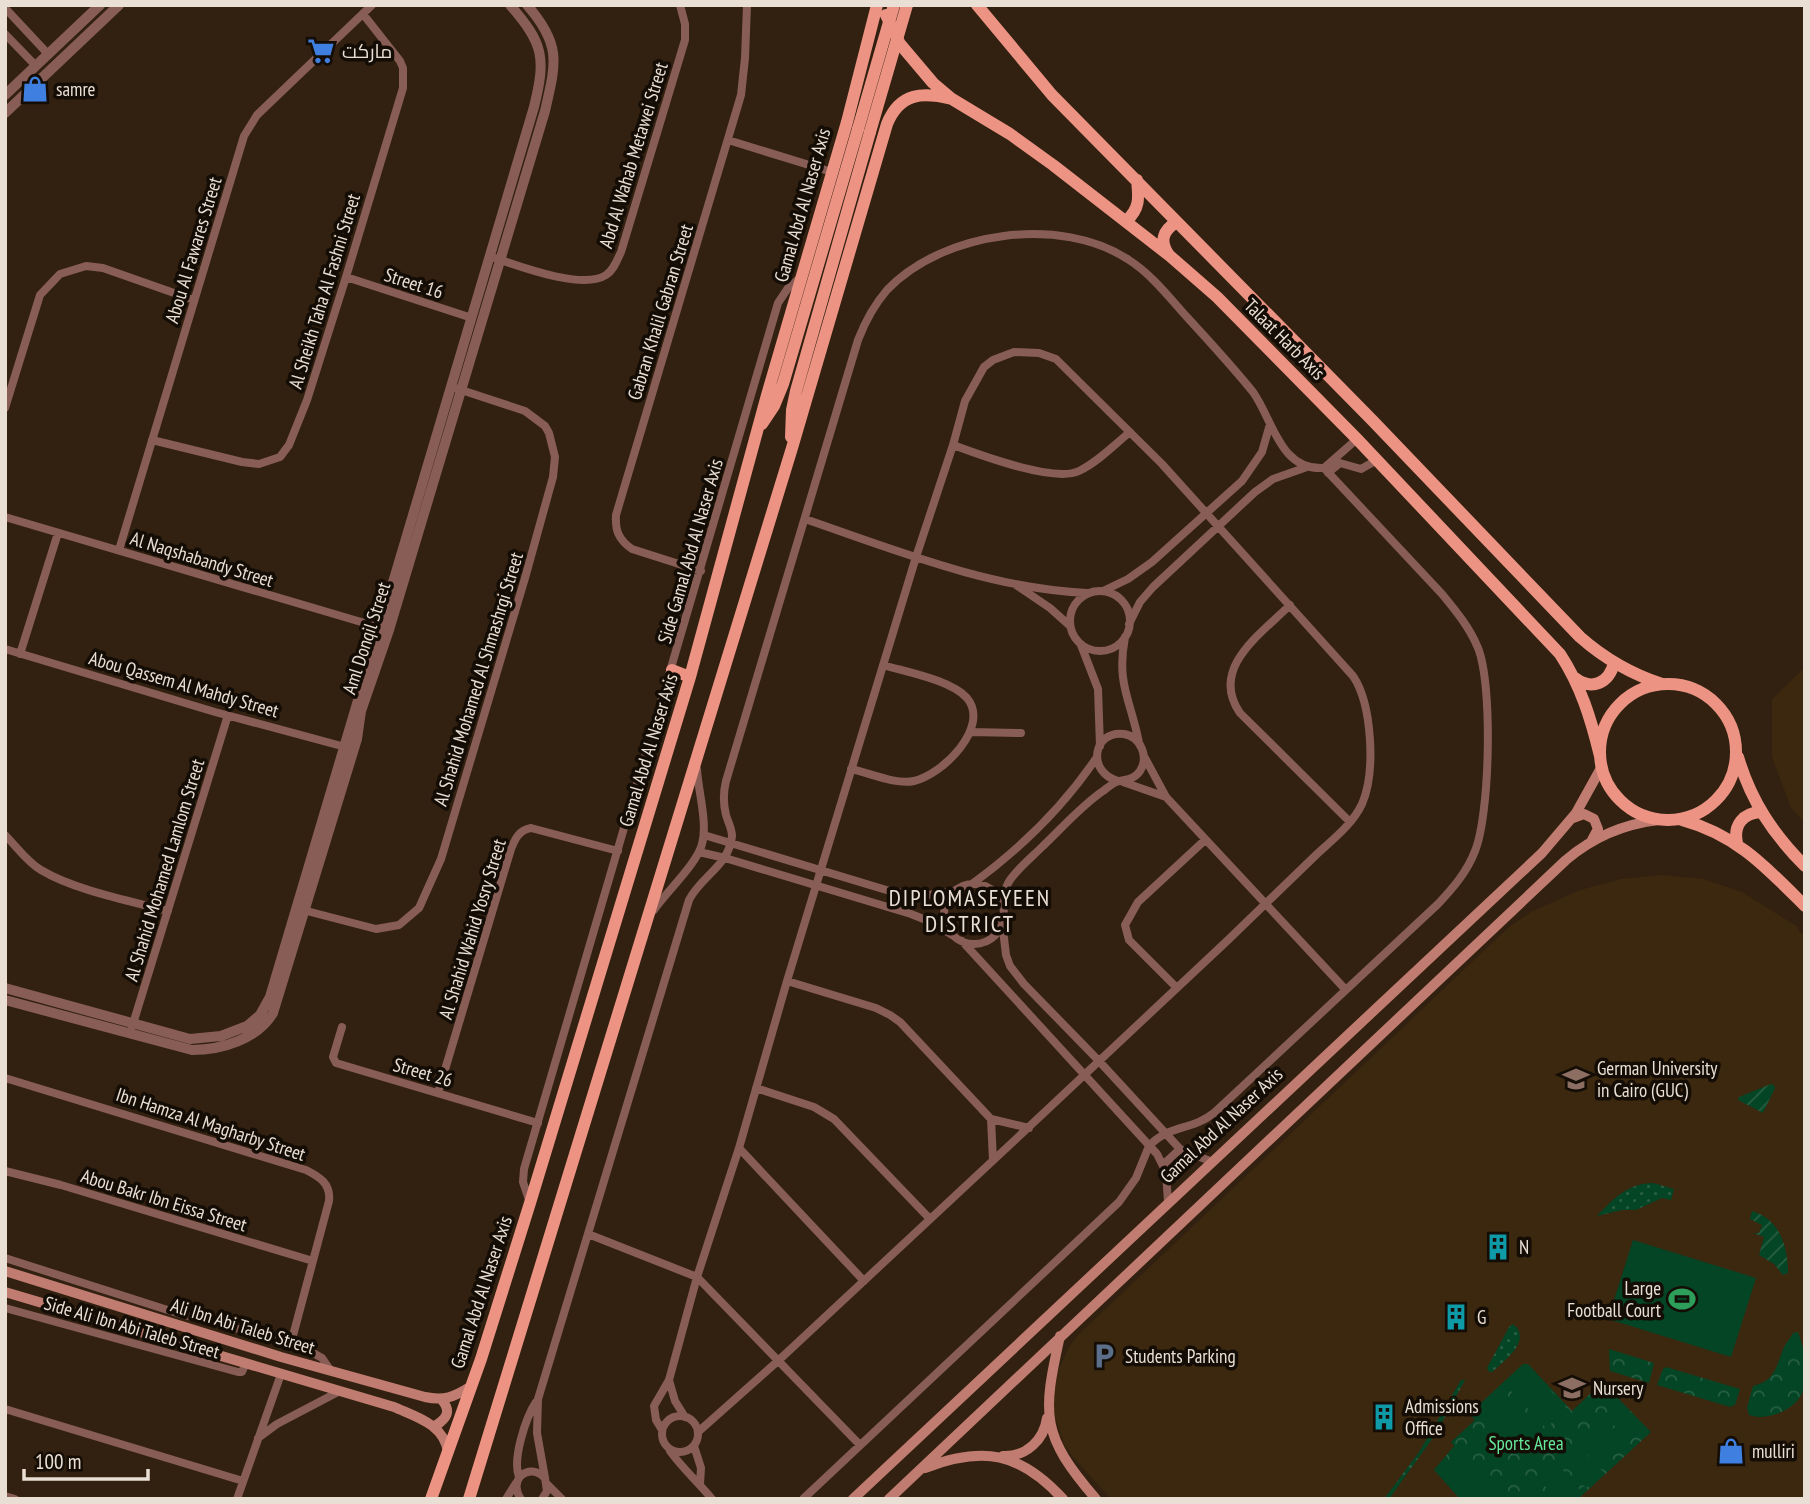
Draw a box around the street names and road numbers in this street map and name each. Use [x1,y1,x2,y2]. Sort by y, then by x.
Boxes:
street label: Abd Al Wahab Metawei Street [593,58,673,251]
street label: Gamal Abd Al Naser Axis [769,125,835,285]
street label: Abou Al Fawares Street [159,173,227,326]
street label: Al Sheikh Taha Al Fashni Street [283,190,365,391]
street label: Gabran Khalil Gabran Street [622,221,698,403]
street label: Street 16 [382,262,446,304]
street label: Talaat Harb Axis [1239,293,1331,385]
street label: Side Gamal Abd Al Naser Axis [652,456,728,646]
street label: Al Naqshabandy Street [128,526,277,592]
street label: Al Shahid Mohamed Al Shmashrgi Street [428,548,528,809]
street label: Aml Donqil Street [337,578,396,697]
street label: Abou Qassem Al Mahdy Street [86,645,282,723]
street label: Gamal Abd Al Naser Axis [613,670,683,830]
street label: Al Shahid Mohamed Lamlom Street [119,755,209,984]
street label: Al Shahid Wahid Yosry Street [433,835,511,1022]
street label: Street 26 [391,1052,455,1092]
street label: Gamal Abd Al Naser Axis [1155,1062,1287,1188]
street label: Ibn Hamza Al Magharby Street [113,1082,309,1166]
street label: Abou Bakr Ibn Eissa Street [78,1163,250,1237]
street label: Gamal Abd Al Naser Axis [445,1213,517,1371]
street label: Side Ali Ibn Abi Taleb Street [42,1290,223,1364]
street label: Ali Ibn Abi Taleb Street [168,1293,319,1360]

